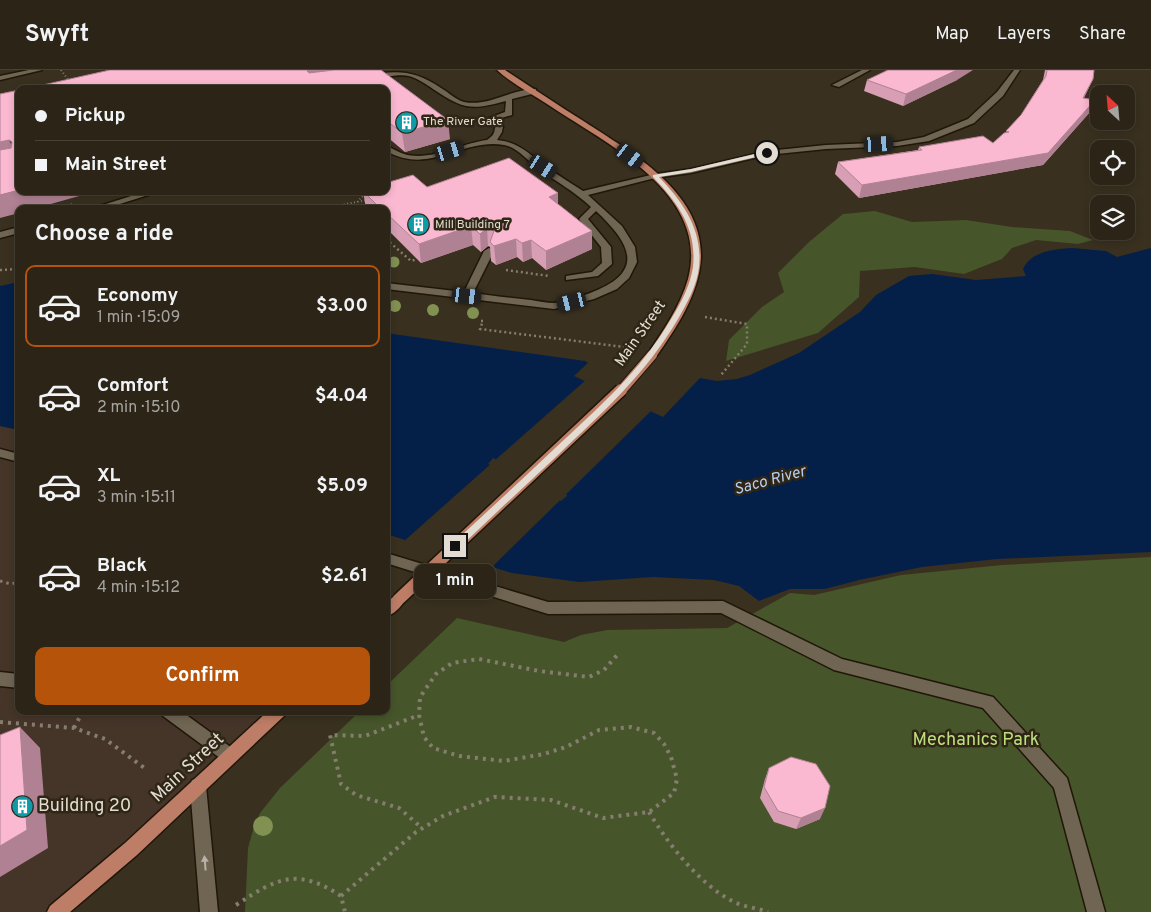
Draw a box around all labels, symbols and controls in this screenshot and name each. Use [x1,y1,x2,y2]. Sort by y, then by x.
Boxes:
text: Swyft [25,20,89,50]
text: Map [935,23,969,46]
text: Layers [997,23,1051,46]
text: Share [1079,23,1126,46]
north arrow [1090,85,1135,130]
map controls [1090,85,1135,240]
text: Pickup [65,104,125,128]
building icon: The River Gate [395,110,419,134]
place label: The River Gate [423,114,503,130]
car [863,136,894,152]
car [433,139,466,163]
button: locate [1090,140,1135,185]
car [613,141,646,171]
route start [756,142,778,164]
text: Main Street [65,153,167,177]
car [526,153,559,181]
button: layers [1090,195,1135,240]
building icon: Mill Building 7 [407,213,431,237]
place label: Mill Building 7 [435,217,510,233]
text: Choose a ride [35,221,173,248]
icon: car [37,284,82,329]
text: Economy [97,284,178,308]
car [451,287,482,305]
car [555,291,588,313]
text: $3.00 [316,294,368,318]
street label: Main Street [611,297,671,371]
text: 1 min · 15:09 [97,308,180,328]
icon: car [37,374,82,419]
text: Comfort [97,374,169,398]
text: $4.04 [315,384,368,408]
text: 2 min · 15:10 [97,398,180,418]
water label: Saco River [732,461,810,500]
icon: car [37,464,82,509]
text: XL [97,464,120,488]
text: $5.09 [316,474,368,498]
text: 3 min · 15:11 [97,488,176,508]
route end [444,535,466,557]
icon: car [37,554,82,599]
text: Black [97,554,147,578]
text: $2.61 [321,564,368,588]
callout: 1 min [414,564,496,598]
text: 1 min [436,571,474,591]
text: 4 min · 15:12 [97,578,180,598]
button: Confirm [35,647,370,705]
street label: Main Street [147,728,229,808]
park label: Mechanics Park [913,729,1039,752]
building icon: Building 20 [10,794,34,818]
place label: Building 20 [38,795,131,818]
one-way arrow [200,855,208,871]

